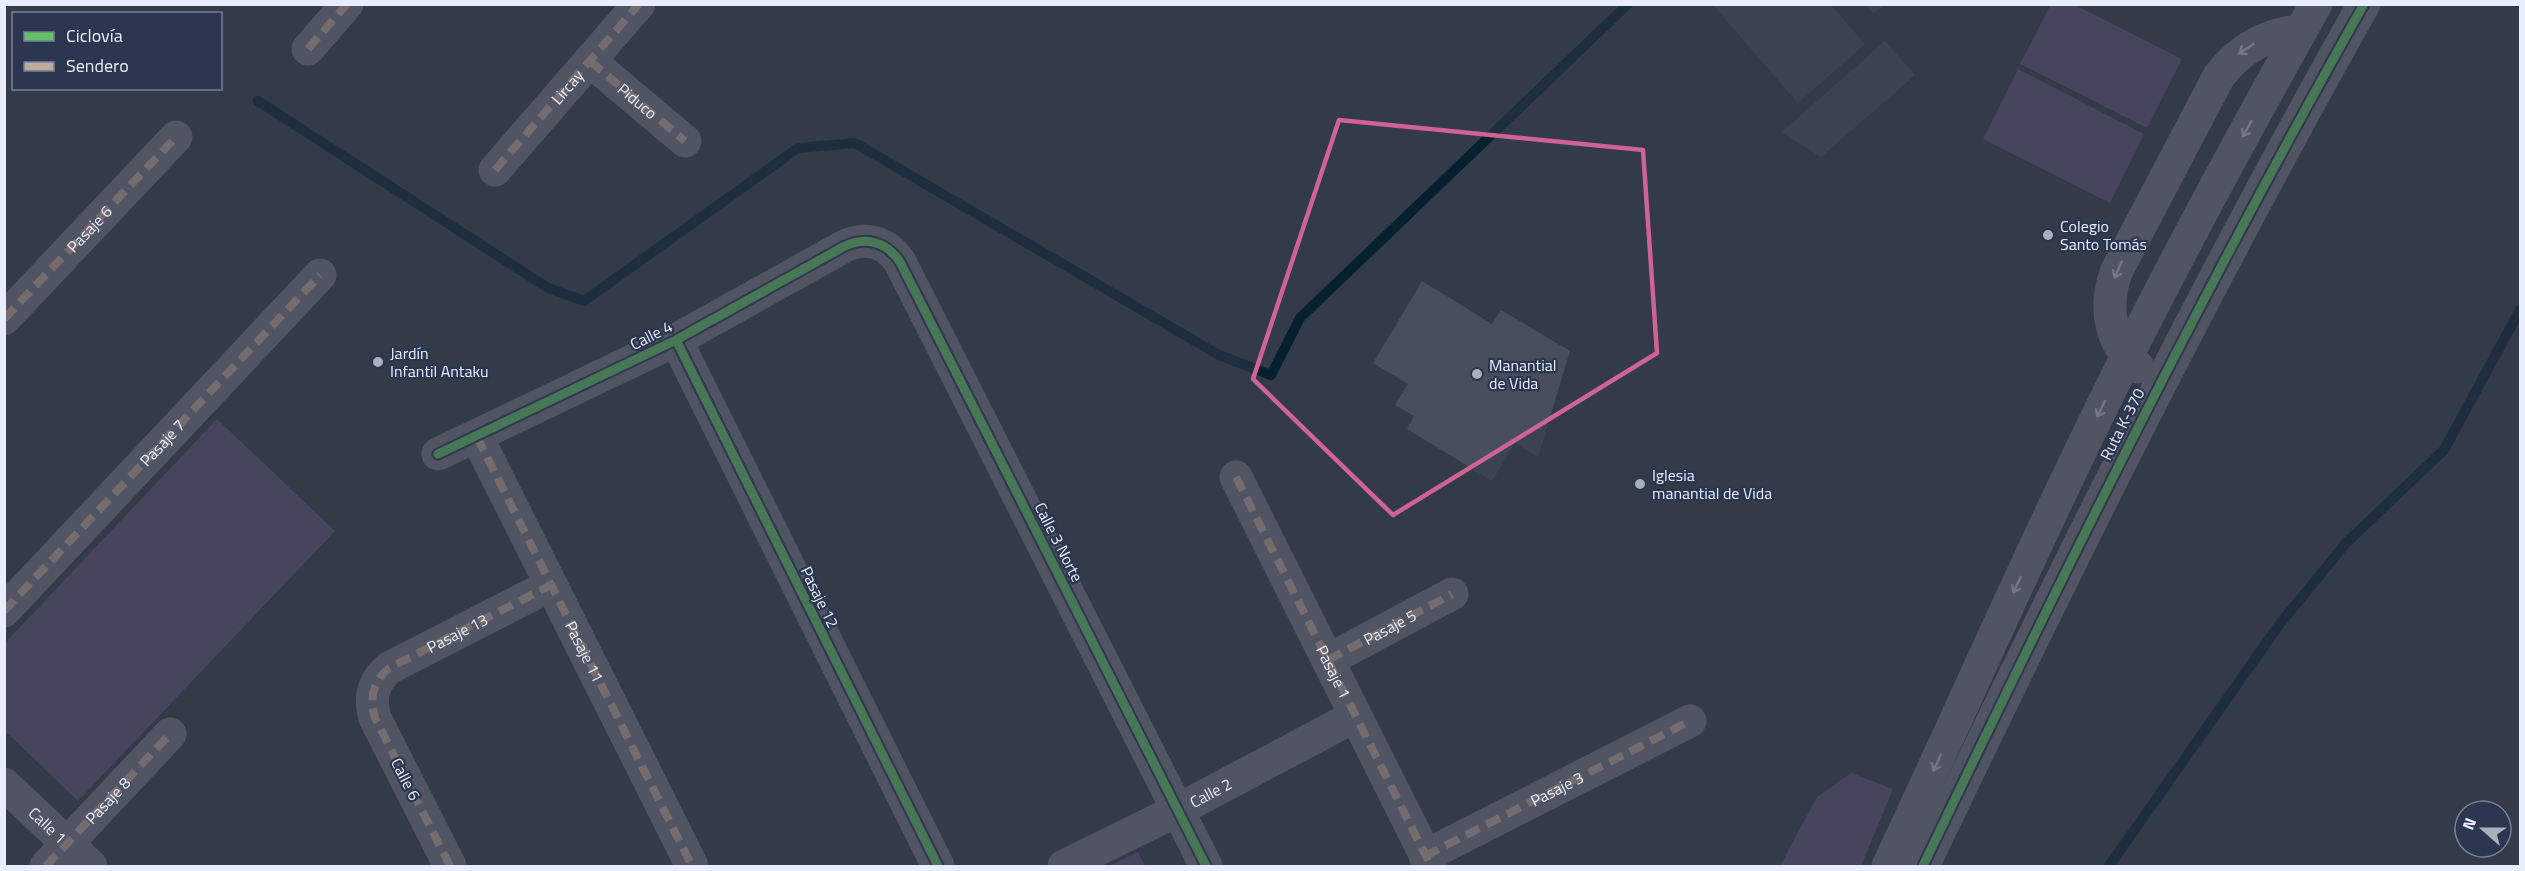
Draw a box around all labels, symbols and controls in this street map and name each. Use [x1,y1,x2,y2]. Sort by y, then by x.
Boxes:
legend [12,12,222,90]
text: Ciclovía [66,22,123,49]
one-way arrow [2238,42,2255,55]
text: Sendero [66,52,129,79]
street label: Lircay [545,64,589,110]
street label: Piduco [612,77,662,125]
one-way arrow [2241,120,2253,137]
street label: Pasaje 6 [61,200,118,258]
place label: Colegio Santo Tomás [2060,214,2147,256]
marker: Colegio Santo Tomás [2041,228,2055,242]
one-way arrow [2112,260,2123,278]
street label: Calle 4 [626,314,676,356]
place label: Jardín Infantil Antaku [390,341,489,383]
place label: Manantial de Vida [1489,353,1556,395]
marker: Jardín Infantil Antaku [371,355,385,369]
marker: Manantial de Vida [1470,367,1484,381]
street label: Ruta K-370 [2094,384,2150,464]
one-way arrow [2095,400,2106,418]
street label: Pasaje 7 [134,414,191,472]
place label: Iglesia manantial de Vida [1652,463,1772,505]
marker: Iglesia manantial de Vida [1633,477,1647,491]
street label: Calle 3 Norte [1029,498,1089,586]
street label: Pasaje 12 [795,562,845,632]
one-way arrow [2011,576,2023,594]
street label: Pasaje 5 [1359,603,1421,651]
street label: Pasaje 13 [422,607,492,659]
street label: Pasaje 11 [559,617,610,686]
street label: Pasaje 1 [1310,641,1357,703]
street label: Calle 6 [385,754,427,804]
one-way arrow [1930,754,1942,772]
street label: Pasaje 3 [1526,765,1588,812]
street label: Pasaje 8 [79,771,136,829]
street label: Calle 2 [1185,772,1236,814]
north arrow [2453,799,2513,859]
street label: Calle 1 [23,801,72,849]
text: N [2456,814,2482,833]

